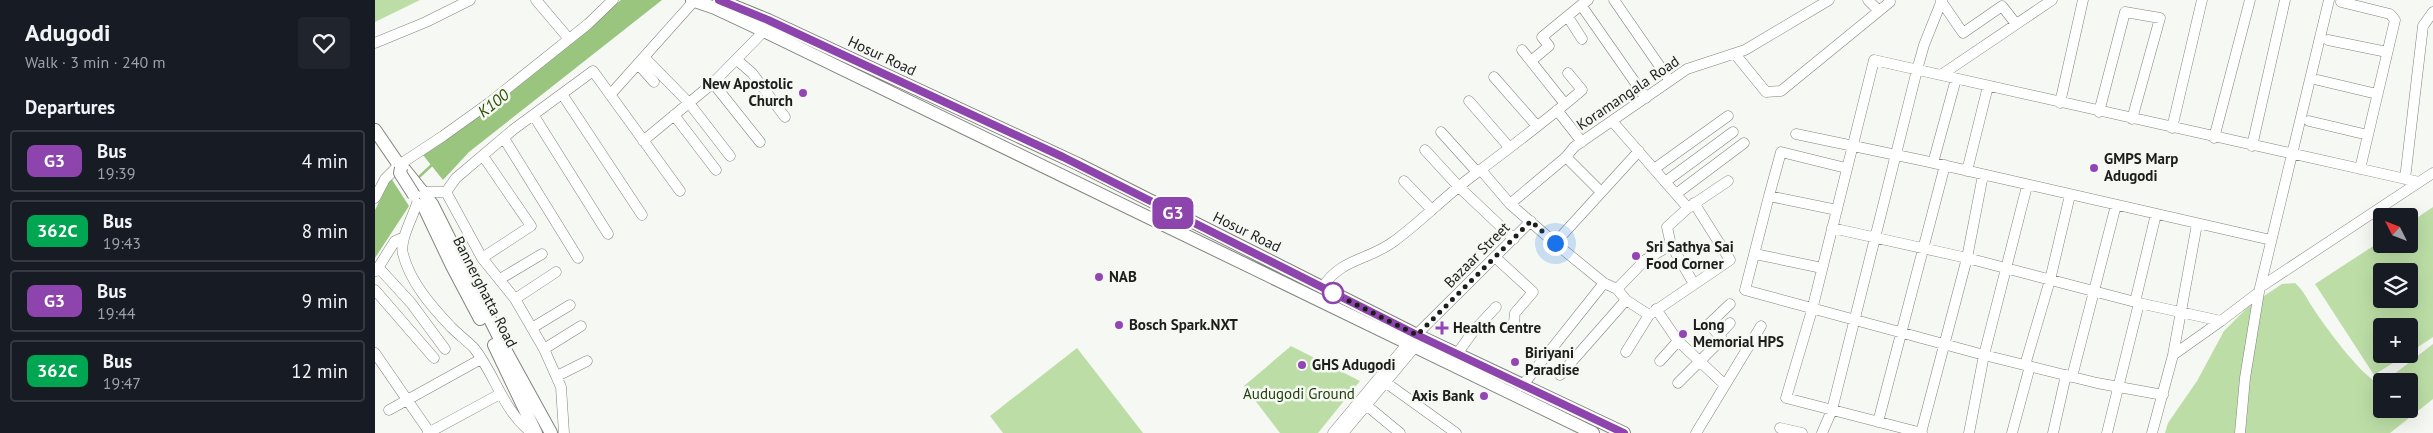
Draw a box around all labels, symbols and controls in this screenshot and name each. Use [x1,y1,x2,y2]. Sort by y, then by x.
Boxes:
text: Adugodi [25,17,111,48]
button: heart [298,17,350,69]
street label: Hosur Road [845,31,919,80]
street label: Koramangala Road [1573,51,1683,134]
text: Walk · 3 min · 240 m [25,52,165,72]
place label: New Apostolic Church [702,74,793,110]
water label: K100 [473,84,513,121]
marker: New Apostolic Church [797,87,809,99]
text: Departures [25,95,115,119]
text: Bus [97,139,126,163]
text: G3 [44,149,65,172]
text: 4 min [302,149,348,173]
place label: GMPS Marp Adugodi [2104,149,2178,185]
marker: GMPS Marp Adugodi [2088,162,2100,174]
text: 19:39 [97,163,135,183]
line badge: G3 [1151,197,1195,229]
text: G3 [1162,201,1184,224]
street label: Hosur Road [1210,207,1284,256]
north arrow [2373,208,2417,252]
map controls [2373,208,2418,418]
text: Bus [103,209,132,233]
street label: Bazaar Street [1440,218,1513,291]
text: 362C [37,219,78,242]
text: 8 min [302,219,348,243]
your location [1543,231,1568,256]
text: 19:43 [103,233,141,253]
street label: Bannerghatta Road [449,233,522,351]
place label: Sri Sathya Sai Food Corner [1646,237,1734,273]
marker: Sri Sathya Sai Food Corner [1630,250,1642,262]
button: layers [2373,263,2418,308]
place label: NAB [1109,267,1137,286]
marker: NAB [1093,271,1105,283]
text: Bus [97,279,126,303]
unlabelled marker [1322,282,1344,304]
text: G3 [44,289,65,312]
text: 9 min [302,289,348,313]
text: 19:44 [97,303,135,323]
place label: Bosch Spark.NXT [1129,315,1238,334]
place label: Long Memorial HPS [1693,315,1784,351]
place label: Health Centre [1453,318,1541,337]
button: + [2373,318,2418,363]
marker: Bosch Spark.NXT [1113,319,1125,331]
marker: Health Centre [1435,321,1449,335]
marker: Long Memorial HPS [1677,328,1689,340]
place label: Biriyani Paradise [1525,343,1580,379]
text: Bus [103,349,132,373]
place label: GHS Adugodi [1312,355,1396,374]
marker: Biriyani Paradise [1509,356,1521,368]
text: 362C [37,359,78,382]
text: 12 min [291,359,348,383]
marker: GHS Adugodi [1296,359,1308,371]
text: 19:47 [103,373,141,393]
button: − [2373,373,2418,418]
park label: Audugodi Ground [1243,384,1355,403]
place label: Axis Bank [1412,386,1475,405]
marker: Axis Bank [1478,390,1490,402]

